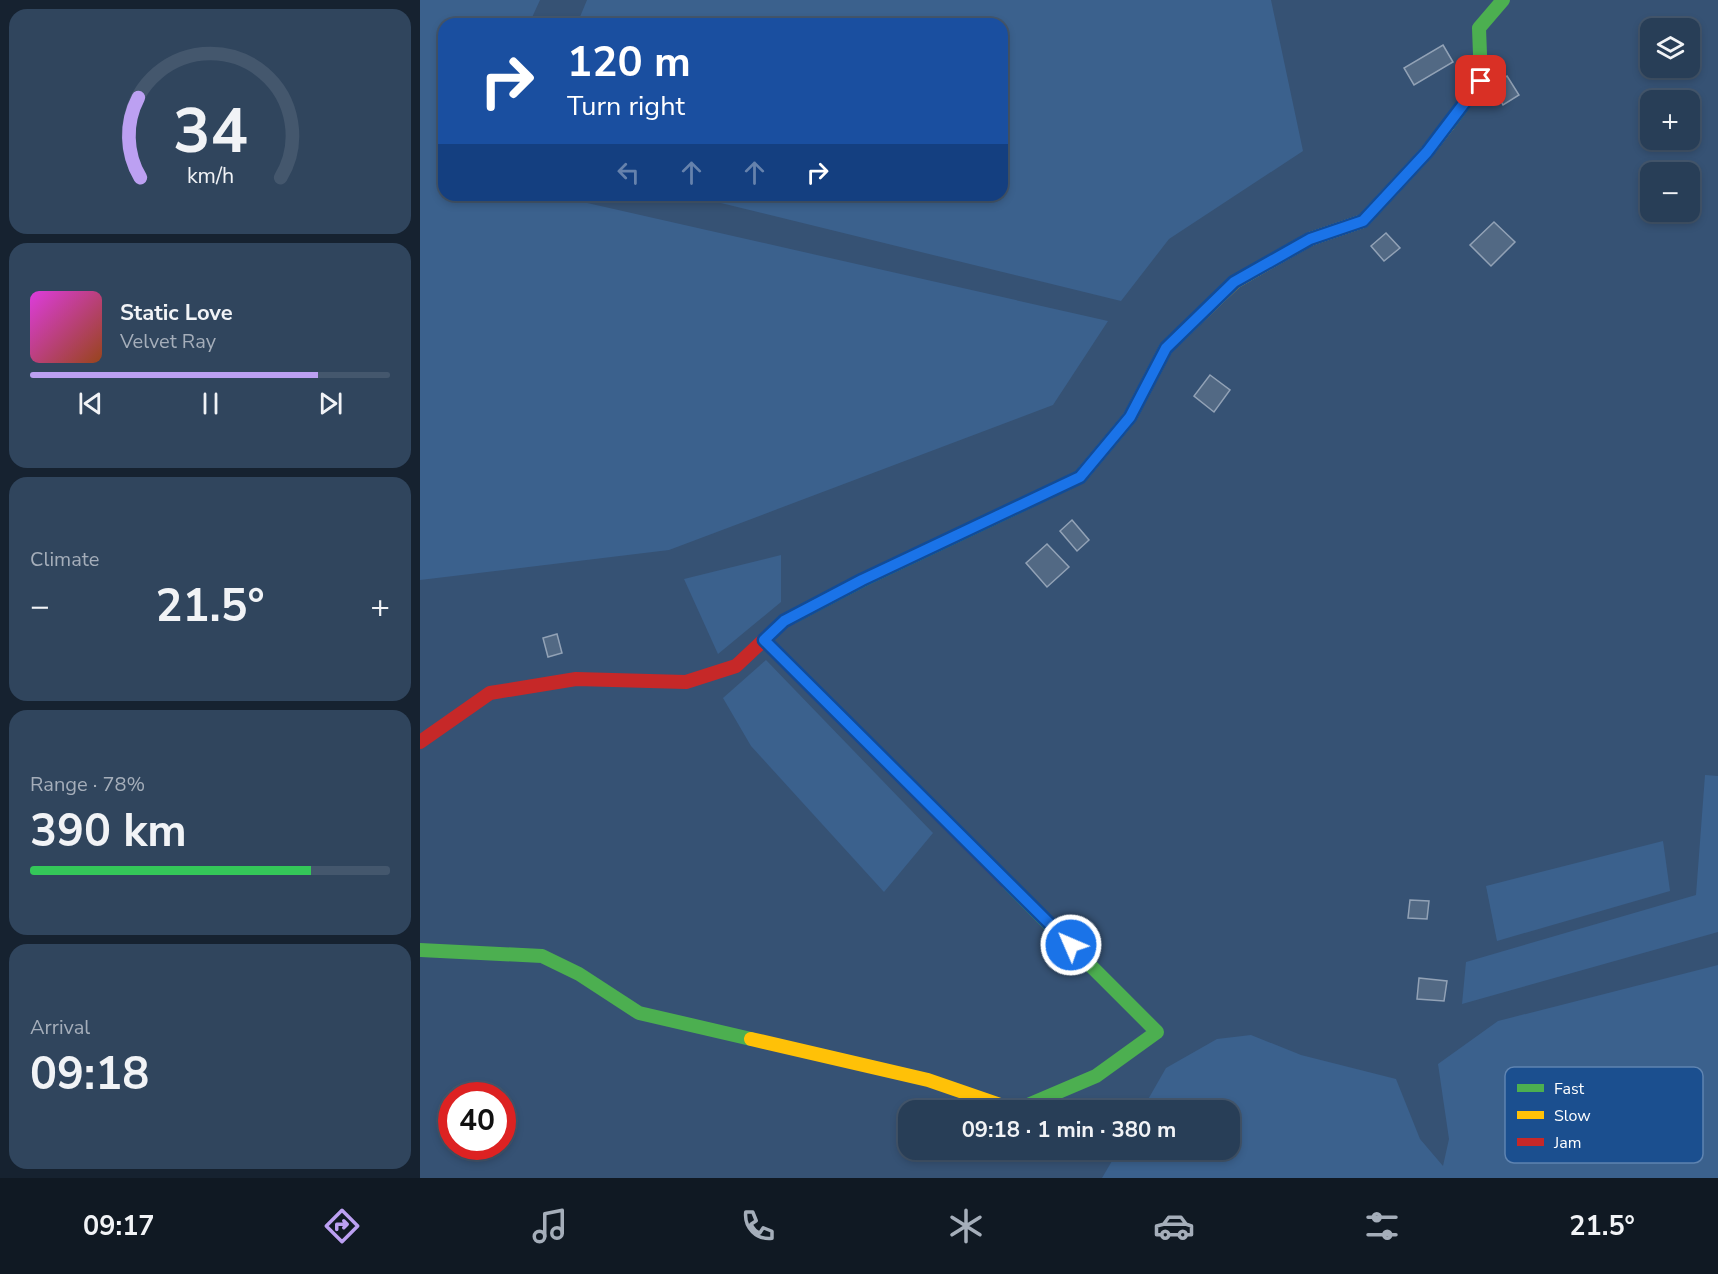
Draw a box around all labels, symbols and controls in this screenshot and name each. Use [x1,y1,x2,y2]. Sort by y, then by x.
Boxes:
map controls [1640,18,1700,222]
button: layers [1640,18,1700,78]
text: 120 m [567,34,691,91]
icon: right [468,42,546,120]
pin [1455,55,1506,106]
icon: arrive [1464,64,1497,97]
text: Turn right [567,88,685,125]
text: 34 [173,90,247,175]
button: + [1640,90,1700,150]
icon: left [612,156,645,189]
icon: ahead [675,156,708,189]
icon: ahead [738,156,771,189]
icon: right [801,156,834,189]
text: km/h [186,162,234,192]
button: − [1640,162,1700,222]
text: Static Love [120,298,233,328]
text: Velvet Ray [120,328,216,355]
icon: previous [74,387,107,420]
icon: pause [194,387,227,420]
icon: next [314,387,347,420]
text: Climate [30,546,99,573]
text: 21.5° [155,576,265,637]
text: − [30,584,50,629]
text: + [370,584,390,629]
text: Range · 78% [30,771,145,798]
text: 390 km [30,801,187,862]
position arrow [1039,913,1103,977]
text: Arrival [30,1014,90,1041]
text: 09:18 [30,1044,149,1105]
legend [1505,1067,1703,1163]
text: Fast [1554,1078,1585,1100]
speed limit sign: 40 [438,1082,516,1160]
text: Slow [1554,1105,1591,1127]
text: 09:18 · 1 min · 380 m [962,1115,1176,1145]
text: Jam [1553,1132,1581,1154]
icon: directions [321,1205,363,1247]
icon: music [529,1205,571,1247]
icon: phone [737,1205,779,1247]
icon: climate [945,1205,987,1247]
icon: car [1153,1205,1195,1247]
icon: filters [1361,1205,1403,1247]
text: 09:17 [83,1208,155,1245]
text: 21.5° [1569,1208,1635,1245]

